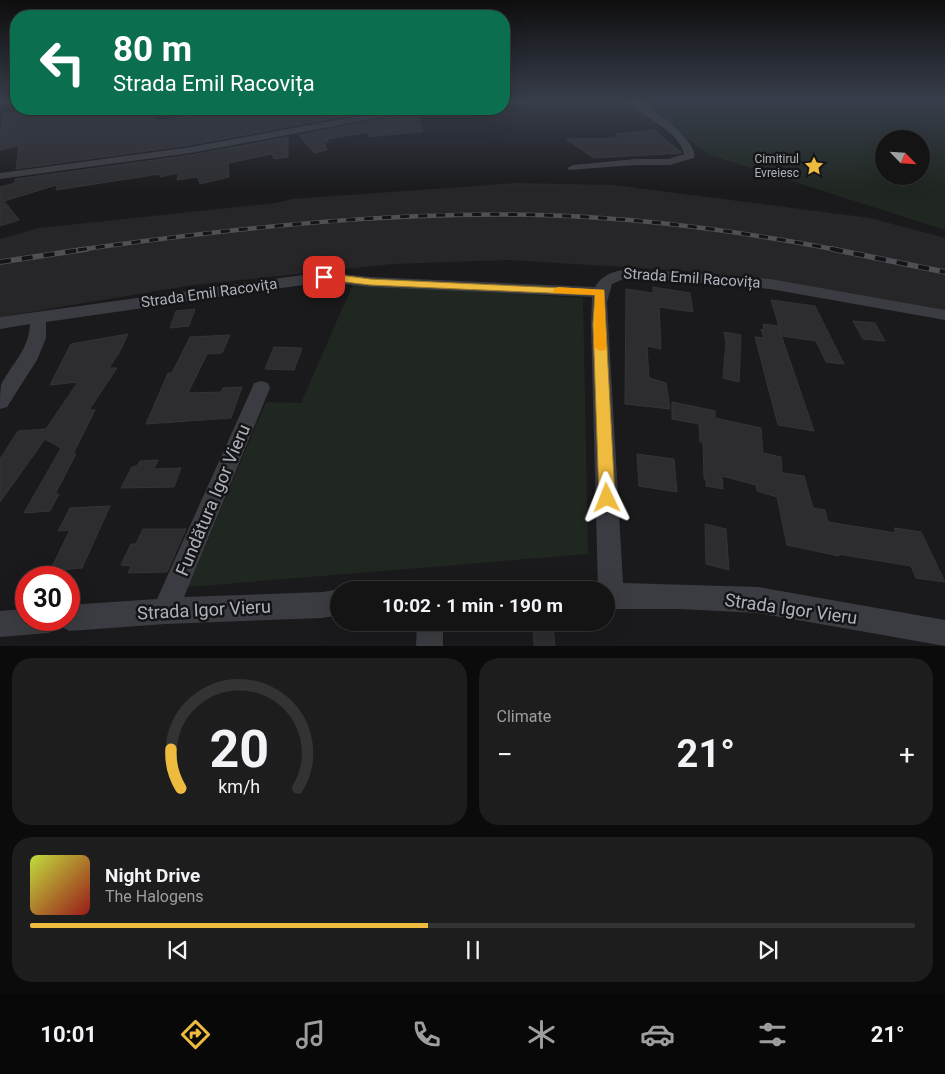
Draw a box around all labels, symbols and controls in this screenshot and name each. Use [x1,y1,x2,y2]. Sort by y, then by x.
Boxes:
text: 80 m [113,29,192,70]
icon: left [30,30,95,95]
text: Strada Emil Racovița [113,71,315,96]
north arrow [875,130,930,185]
map controls [875,130,930,185]
place label: Cimitirul Evreiesc [754,152,799,180]
place icon: Cimitirul Evreiesc [803,155,825,177]
pin [303,256,345,298]
icon: arrive [310,263,338,291]
street label: Strada Emil Racovița [623,264,761,292]
street label: Strada Emil Racovița [140,275,278,311]
street label: Fundătura Igor Vieru [171,421,254,579]
position arrow [580,471,632,523]
speed limit sign: 30 [15,566,80,631]
street label: Strada Igor Vieru [723,589,859,628]
text: 10:02 · 1 min · 190 m [382,594,563,617]
street label: Strada Igor Vieru [137,596,271,623]
text: Climate [497,707,551,726]
text: 20 [209,719,269,780]
text: 21° [677,732,735,776]
text: − [497,738,513,771]
text: + [899,738,915,771]
text: km/h [218,776,260,797]
text: Night Drive [105,864,200,887]
text: The Halogens [105,887,204,906]
icon: previous [164,936,192,964]
icon: pause [459,936,487,964]
icon: next [754,936,782,964]
icon: directions [178,1017,213,1052]
icon: music [293,1017,328,1052]
icon: phone [409,1017,444,1052]
icon: climate [524,1017,559,1052]
icon: car [640,1017,675,1052]
icon: filters [755,1017,790,1052]
text: 10:01 [40,1022,97,1047]
text: 21° [871,1022,905,1047]

